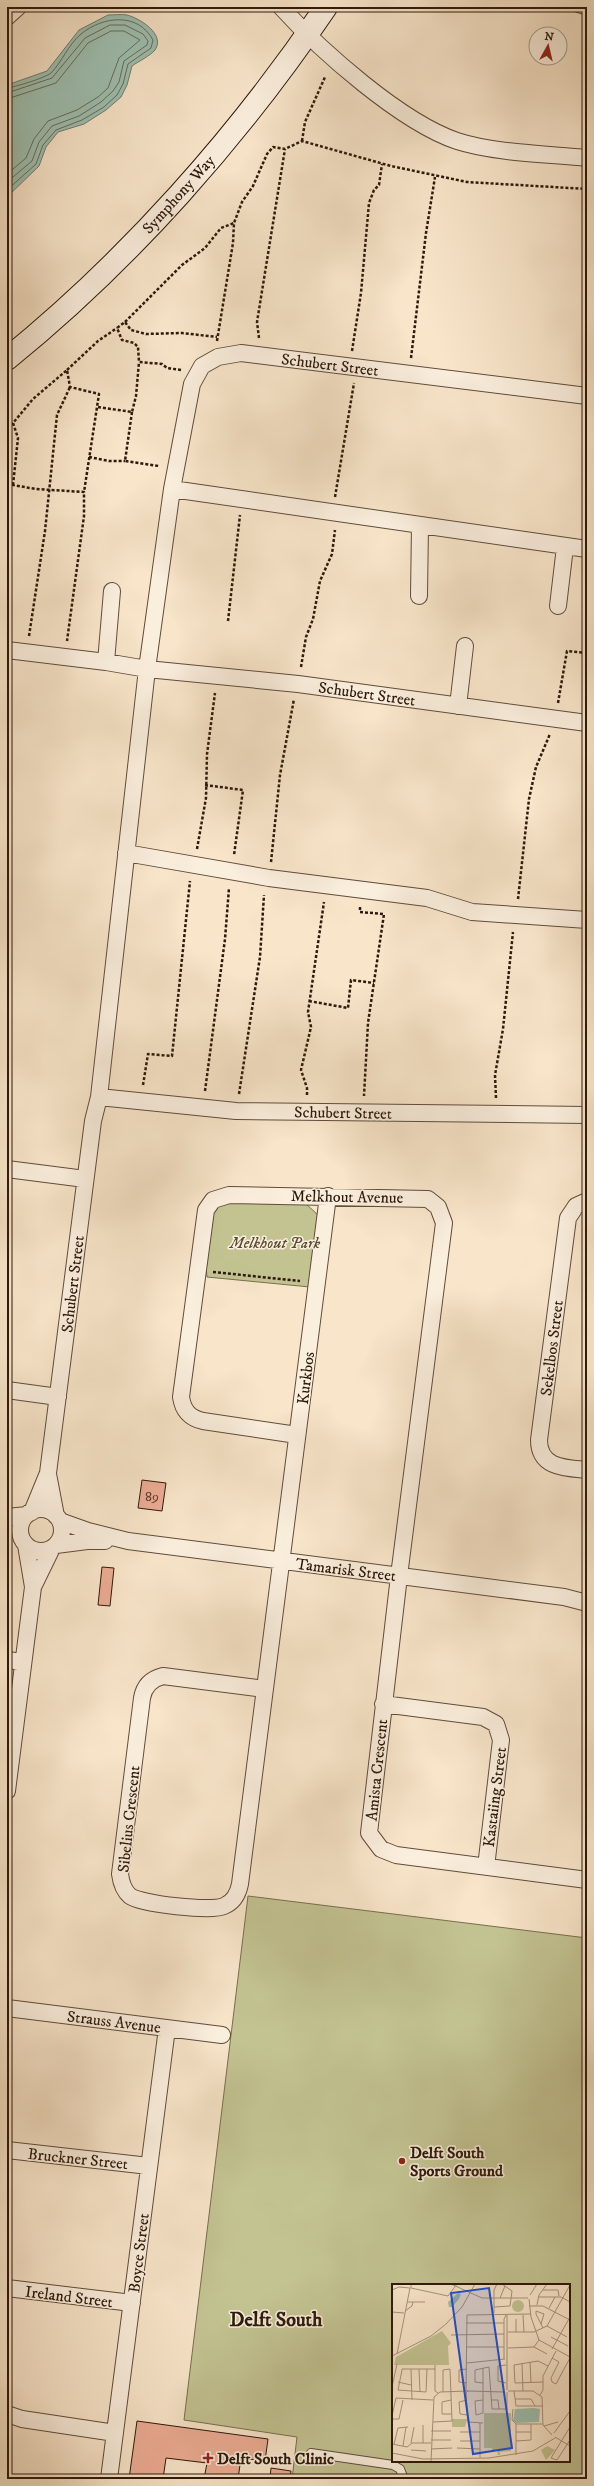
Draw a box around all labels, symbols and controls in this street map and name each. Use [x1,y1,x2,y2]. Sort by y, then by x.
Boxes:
north arrow [528,26,568,66]
text: N [544,30,555,45]
street label: Symphony Way [138,151,220,238]
street label: Schubert Street [280,349,380,381]
street label: Schubert Street [317,677,417,711]
street label: Schubert Street [294,1102,392,1124]
street label: Melkhout Avenue [291,1186,404,1208]
park label: Melkhout Park [229,1233,321,1253]
street label: Schubert Street [57,1234,89,1334]
street label: Sekelbos Street [536,1299,568,1397]
street label: Kurkbos [293,1351,319,1406]
house number: 89 [145,1488,159,1506]
street label: Tamarisk Street [295,1554,397,1586]
street label: Amista Crescent [362,1718,392,1822]
street label: Kastaiing Street [479,1746,511,1848]
street label: Sibelius Crescent [113,1765,145,1874]
street label: Strauss Avenue [66,2006,162,2038]
place label: Delft South Sports Ground [410,2143,504,2181]
street label: Bruckner Street [27,2144,129,2174]
marker: Delft South Sports Ground [397,2156,407,2166]
street label: Boyce Street [124,2212,154,2294]
street label: Ireland Street [24,2282,114,2312]
inset map [392,2284,570,2462]
district label: Delft South [229,2308,323,2333]
place label: Delft South Clinic [217,2449,334,2469]
marker: Delft South Clinic [202,2452,214,2464]

